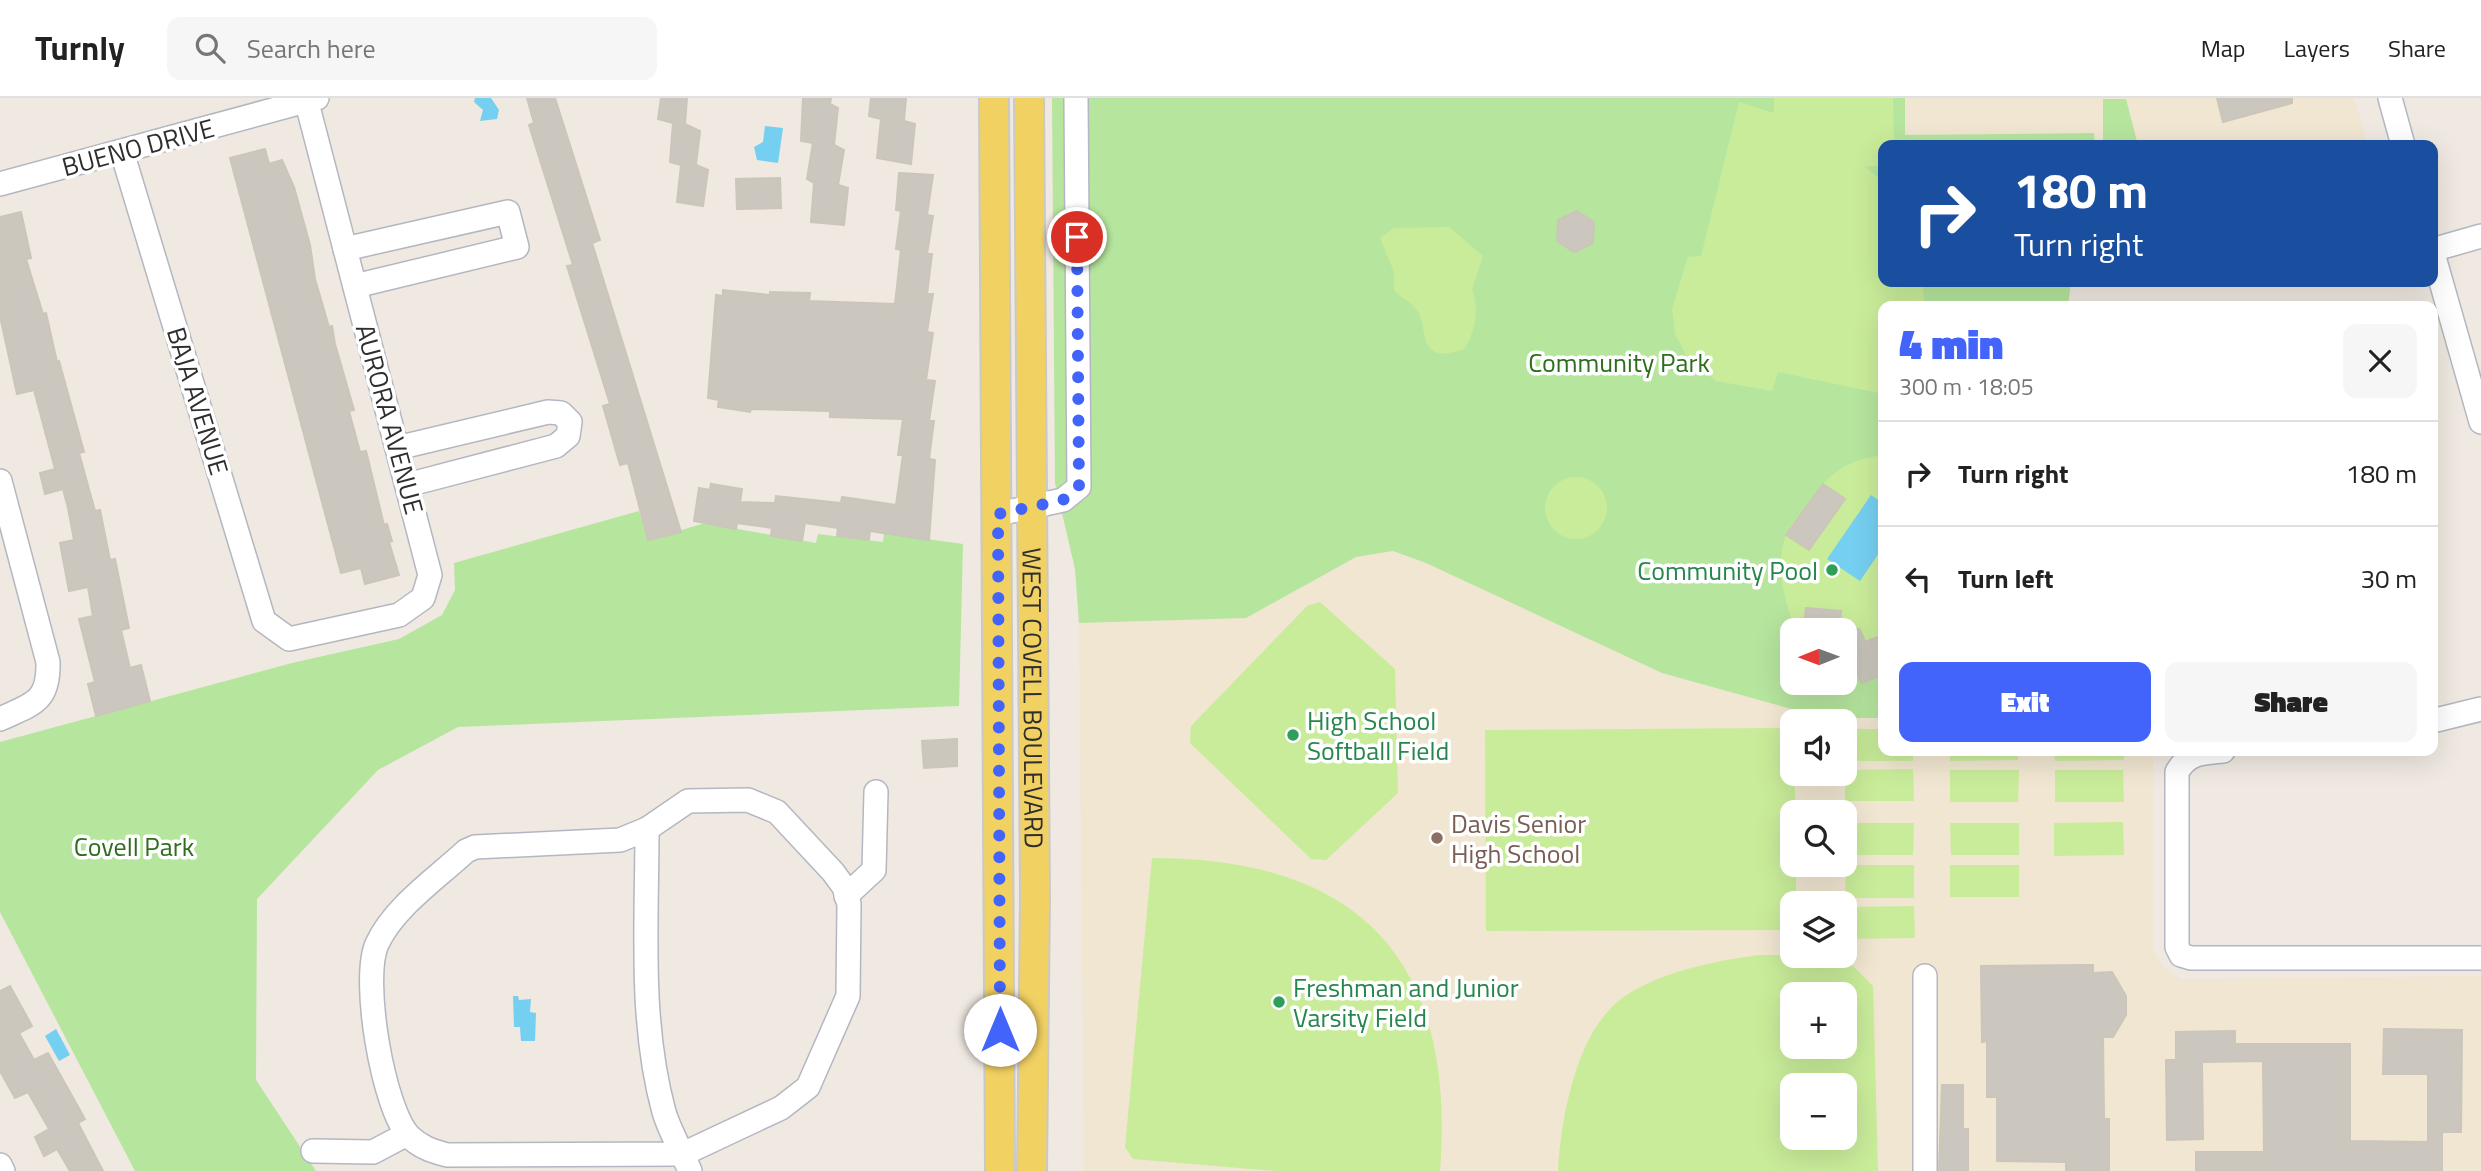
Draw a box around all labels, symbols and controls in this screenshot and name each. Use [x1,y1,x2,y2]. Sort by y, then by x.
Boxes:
search box [167,17,657,80]
text: Turnly [35,23,125,73]
icon: search [191,29,229,67]
text: Search here [247,29,376,68]
text: Map [2201,30,2246,66]
text: Layers [2284,30,2350,66]
text: Share [2388,30,2446,66]
street label: BUENO DRIVE [57,108,219,186]
text: 180 m [2014,152,2148,227]
icon: right [1899,168,1990,259]
pin [1047,207,1107,267]
icon: arrive [1058,218,1096,256]
text: Turn right [2014,220,2143,268]
text: 4 min [1899,311,2003,375]
street label: AURORA AVENUE [346,320,434,518]
street label: BAJA AVENUE [157,322,239,480]
button: close [2343,324,2417,398]
park label: Community Park [1528,343,1710,382]
text: 300 m · 18:05 [1899,369,2034,404]
text: Turn right [1958,454,2069,493]
text: 180 m [2346,454,2417,493]
icon: right [1899,455,1937,493]
street label: WEST COVELL BOULEVARD [1013,547,1054,849]
place label: Community Pool [1637,551,1818,590]
text: Turn left [1958,559,2053,598]
text: 30 m [2360,559,2417,598]
icon: left [1899,560,1937,598]
marker: Community Pool [1824,562,1840,578]
north arrow [1780,618,1857,695]
map controls [1780,618,1857,1150]
button: Exit [1899,662,2151,742]
button: Share [2165,662,2417,742]
place label: High School Softball Field [1307,701,1449,770]
button: sound [1780,709,1857,786]
marker: High School Softball Field [1285,727,1301,743]
button: search [1780,800,1857,877]
place label: Davis Senior High School [1451,804,1586,873]
park label: Covell Park [74,827,194,866]
marker: Davis Senior High School [1429,830,1445,846]
button: layers [1780,891,1857,968]
place label: Freshman and Junior Varsity Field [1293,968,1519,1037]
button: + [1780,982,1857,1059]
position arrow [963,993,1037,1067]
marker: Freshman and Junior Varsity Field [1271,994,1287,1010]
button: − [1780,1073,1857,1150]

